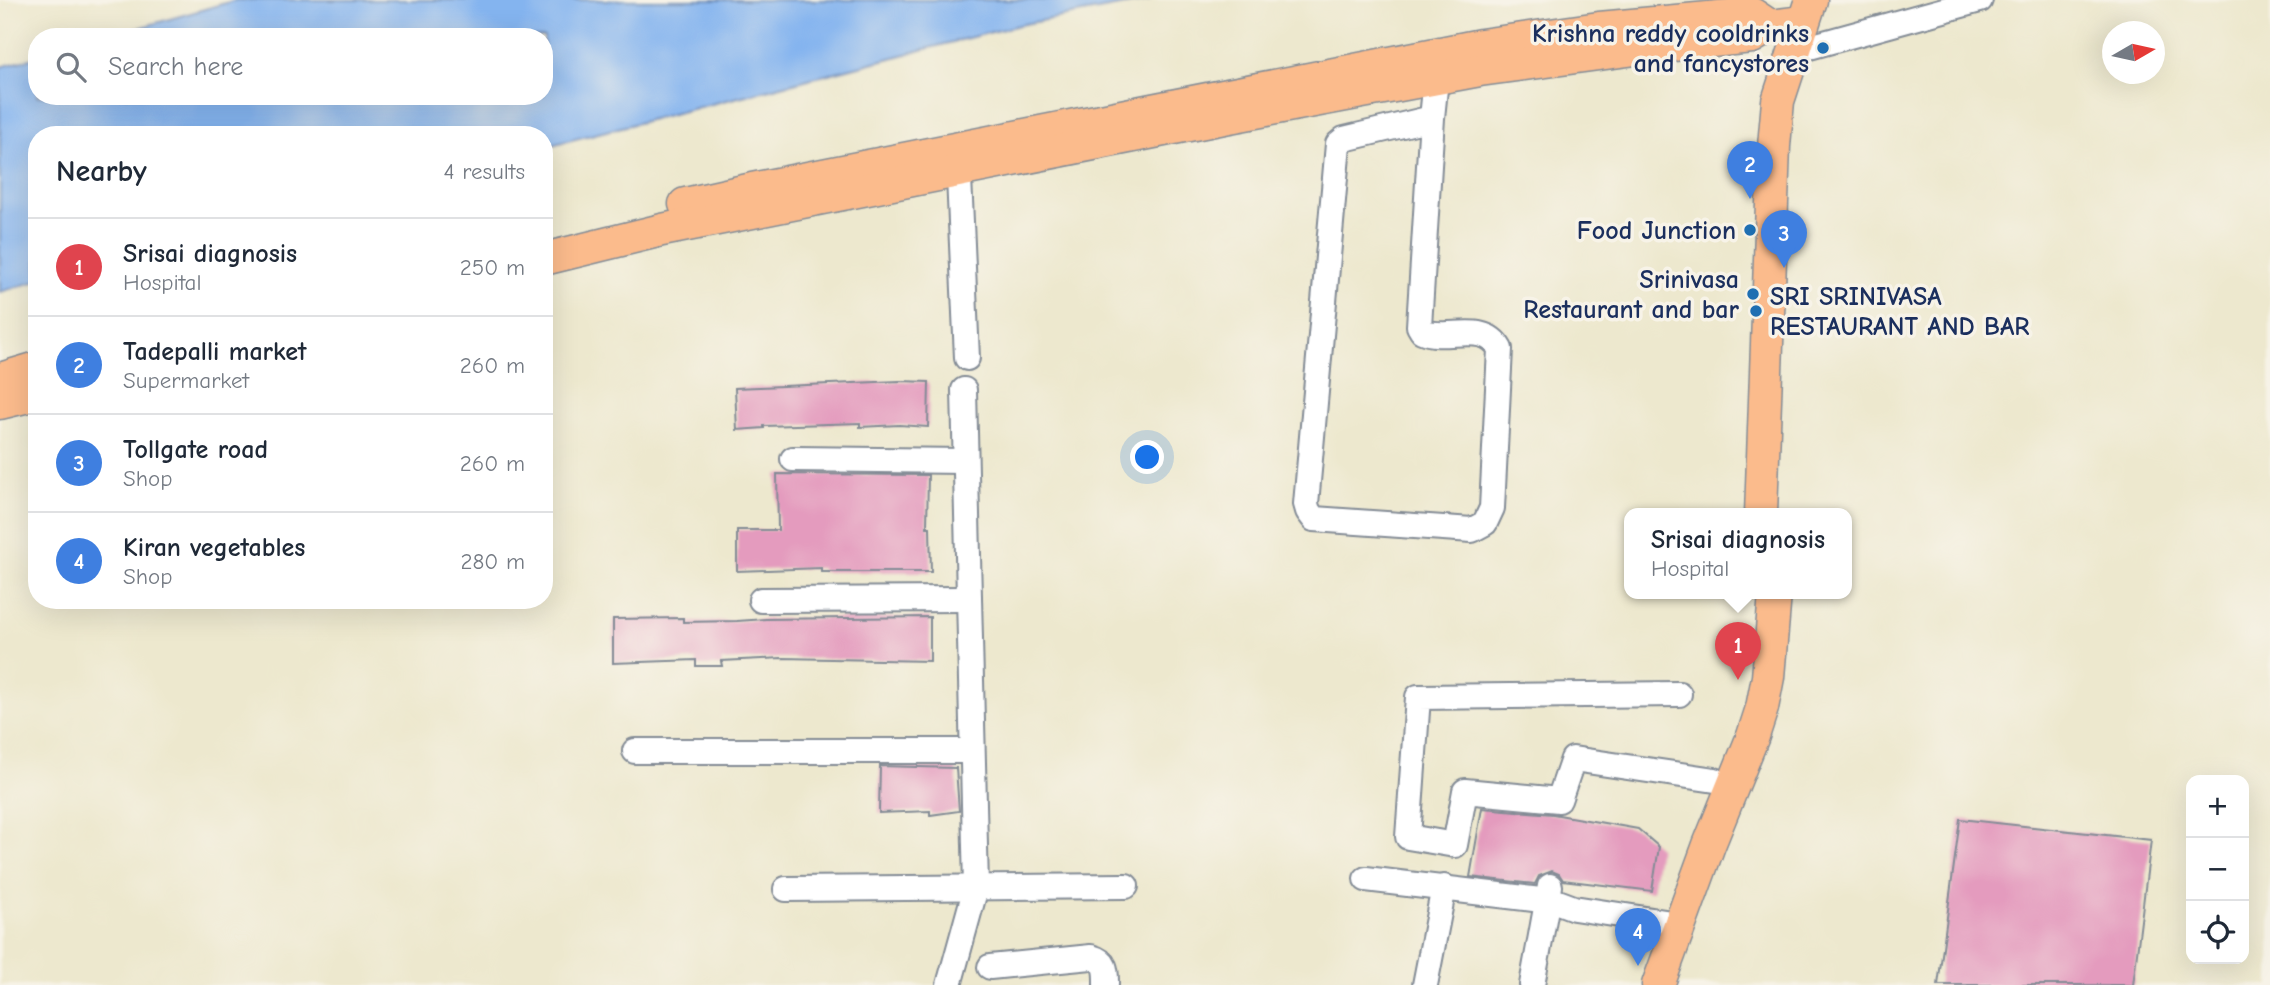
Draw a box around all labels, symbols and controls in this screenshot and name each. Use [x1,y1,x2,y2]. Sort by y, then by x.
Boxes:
place label: Krishna reddy cooldrinks and fancystores [1532,19,1809,79]
north arrow [2102,21,2165,84]
search box [28,28,553,105]
marker: Krishna reddy cooldrinks and fancystores [1815,40,1831,56]
icon: search [52,48,90,86]
text: Search here [108,52,243,82]
pin: 2 [1727,141,1773,199]
text: Nearby [56,154,147,189]
text: 4 results [443,158,525,185]
pin: 3 [1761,210,1807,268]
place label: Food Junction [1577,216,1736,246]
marker: Food Junction [1742,222,1758,238]
text: Srisai diagnosis [123,239,297,269]
text: 1 [74,254,84,281]
text: 250 m [460,254,525,281]
place label: Srinivasa Restaurant and bar [1523,265,1740,325]
text: Hospital [123,269,201,296]
place label: SRI SRINIVASA RESTAURANT AND BAR [1770,282,2029,342]
marker: Srinivasa Restaurant and bar [1745,286,1761,302]
marker: SRI SRINIVASA RESTAURANT AND BAR [1748,303,1764,319]
text: Tadepalli market [123,337,307,367]
text: 2 [73,352,85,379]
text: 260 m [460,352,525,379]
text: Supermarket [123,367,249,394]
text: Tollgate road [123,435,268,465]
your location [1130,440,1164,474]
text: 3 [73,450,85,477]
text: 260 m [460,450,525,477]
text: Shop [123,465,172,492]
popup [1624,508,1852,599]
text: Srisai diagnosis [1651,525,1825,555]
text: Kiran vegetables [123,533,305,563]
text: 4 [74,548,84,575]
text: 280 m [460,548,525,575]
text: Hospital [1651,555,1729,582]
text: Shop [123,563,172,590]
pin: 1 [1715,622,1761,680]
map controls [2186,775,2249,964]
button: + [2186,775,2249,838]
button: − [2186,838,2249,901]
button: locate [2186,901,2249,964]
pin: 4 [1615,908,1661,966]

